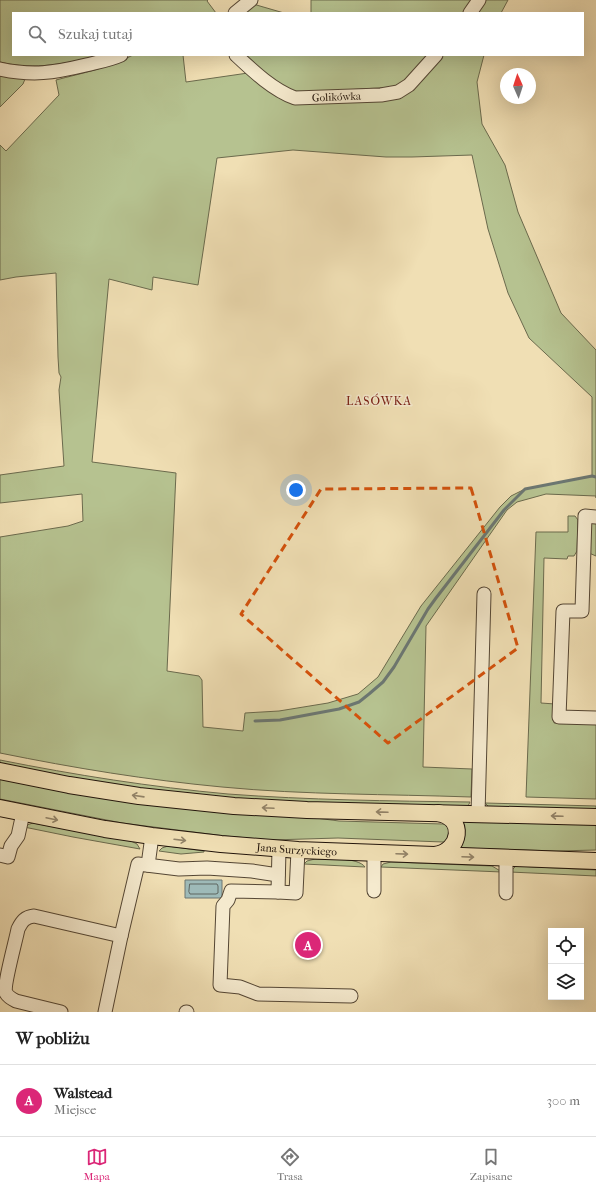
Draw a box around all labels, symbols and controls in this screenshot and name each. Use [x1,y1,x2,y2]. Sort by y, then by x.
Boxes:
search box [12,12,584,56]
icon: search [26,23,48,45]
text: Szukaj tutaj [58,25,132,43]
north arrow [500,68,536,104]
street label: Golikówka [312,89,362,104]
district label: LASÓWKA [346,393,412,408]
your location [286,480,306,500]
one-way arrow [132,792,145,800]
one-way arrow [262,804,275,812]
one-way arrow [376,808,389,815]
one-way arrow [551,813,564,820]
one-way arrow [45,815,58,823]
one-way arrow [173,836,186,843]
street label: Jana Surzyckiego [255,840,338,858]
one-way arrow [395,850,408,858]
one-way arrow [461,853,474,860]
map controls [548,928,584,1000]
button: locate [548,928,584,964]
pin: A [295,930,321,960]
button: layers [548,964,584,1000]
text: W pobliżu [16,1028,90,1048]
text: Walstead [54,1084,112,1102]
text: A [25,1093,33,1108]
text: 300 m [547,1093,580,1108]
text: Miejsce [54,1102,96,1117]
tab: Mapa [84,1146,110,1183]
tab: Trasa [277,1146,303,1183]
tab: Zapisane [470,1146,512,1183]

